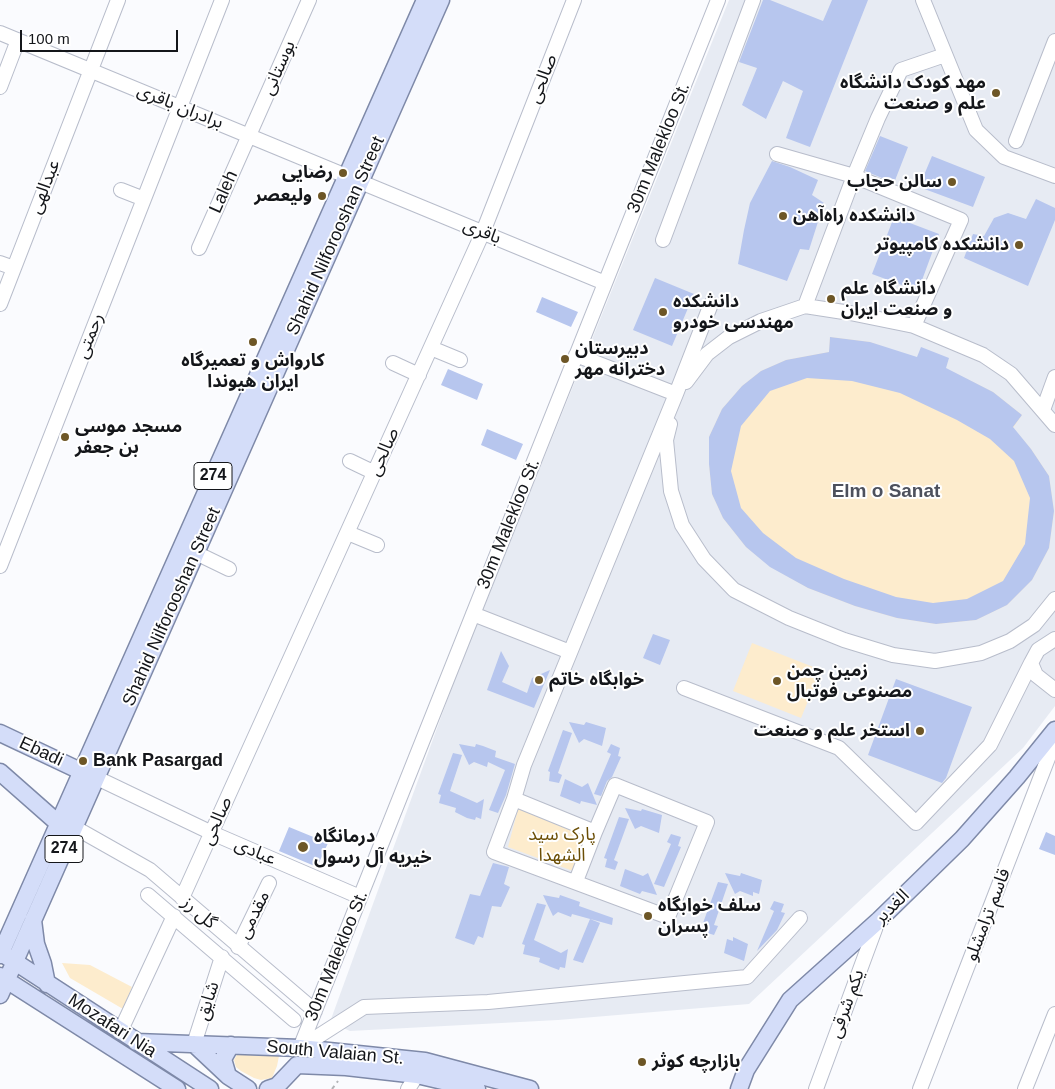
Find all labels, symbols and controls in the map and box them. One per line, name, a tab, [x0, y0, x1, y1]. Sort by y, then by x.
scale bar	[22, 20, 180, 52]
text: 100 m	[28, 30, 70, 47]
street label: بوستانی	[257, 37, 301, 99]
street label: صالحی	[524, 51, 562, 107]
place label: مهد کودک دانشگاه علم و صنعت	[840, 72, 986, 115]
street label: 30m Malekloo St.	[623, 79, 695, 217]
street label: برادران باقری	[134, 80, 226, 134]
marker: مهد کودک دانشگاه علم و صنعت	[990, 87, 1002, 99]
street label: Shahid Nilforooshan Street	[282, 133, 390, 339]
street label: عبدالهی	[25, 157, 65, 217]
place label: رضایی	[282, 162, 333, 184]
street label: Laleh	[205, 167, 243, 217]
marker: رضایی	[337, 167, 349, 179]
place label: سالن حجاب	[847, 171, 942, 193]
marker: سالن حجاب	[946, 176, 958, 188]
place label: ولیعصر	[254, 185, 312, 207]
marker: ولیعصر	[316, 190, 328, 202]
place label: دانشکده راه‌آهن	[793, 205, 915, 227]
marker: دانشکده راه‌آهن	[777, 210, 789, 222]
street label: باقری	[460, 215, 504, 249]
place label: دانشکده کامپیوتر	[875, 234, 1009, 256]
marker: دانشکده کامپیوتر	[1013, 239, 1025, 251]
place label: دانشگاه علم و صنعت ایران	[841, 278, 952, 320]
place label: دانشکده مهندسی خودرو	[673, 291, 794, 334]
marker: دانشگاه علم و صنعت ایران	[825, 293, 837, 305]
marker: دانشکده مهندسی خودرو	[657, 306, 669, 318]
street label: رحمتی	[72, 310, 108, 362]
marker: کارواش و تعمیرگاه ایران هیوندا	[247, 336, 259, 348]
place label: دبیرستان دخترانه مهر	[575, 338, 665, 380]
place label: کارواش و تعمیرگاه ایران هیوندا	[181, 350, 325, 392]
marker: دبیرستان دخترانه مهر	[559, 353, 571, 365]
place label: مسجد موسی بن جعفر	[75, 416, 182, 458]
street label: صالحی	[364, 424, 404, 480]
marker: مسجد موسی بن جعفر	[59, 431, 71, 443]
street label: 30m Malekloo St.	[473, 455, 545, 593]
road number: 274	[194, 462, 232, 490]
district label: Elm o Sanat	[832, 481, 940, 503]
street label: Shahid Nilforooshan Street	[118, 504, 226, 710]
place label: زمین چمن مصنوعی فوتبال	[787, 660, 912, 702]
place label: خوابگاه خاتم	[549, 669, 644, 691]
marker: خوابگاه خاتم	[533, 674, 545, 686]
marker: زمین چمن مصنوعی فوتبال	[771, 675, 783, 687]
place label: استخر علم و صنعت	[754, 720, 910, 742]
marker: استخر علم و صنعت	[914, 725, 926, 737]
street label: Ebadi	[16, 732, 66, 772]
place label: Bank Pasargad	[93, 750, 223, 772]
marker: Bank Pasargad	[77, 755, 89, 767]
street label: صالحی	[197, 793, 237, 849]
park label: پارک سید الشهدا	[528, 824, 596, 866]
place label: درمانگاه خیریه آل رسول	[314, 826, 432, 869]
street label: عبادی	[231, 834, 279, 870]
road number: 274	[45, 836, 83, 862]
marker: درمانگاه خیریه آل رسول	[296, 840, 310, 854]
street label: قاسم ترامشلو	[960, 866, 1016, 964]
street label: الغدیر	[870, 885, 914, 929]
street label: 30m Malekloo St.	[301, 887, 373, 1025]
street label: مقدمی	[233, 888, 275, 942]
street label: گل رز	[177, 892, 221, 934]
place label: سلف خوابگاه پسران	[658, 895, 761, 938]
marker: سلف خوابگاه پسران	[642, 910, 654, 922]
street label: یکم شرقی	[825, 967, 869, 1041]
street label: شایق	[192, 979, 224, 1023]
street label: Mozafari Nia	[64, 989, 160, 1063]
street label: South Valaian St.	[265, 1036, 405, 1070]
place label: بازارچه کوثر	[652, 1051, 740, 1073]
marker: بازارچه کوثر	[636, 1056, 648, 1068]

